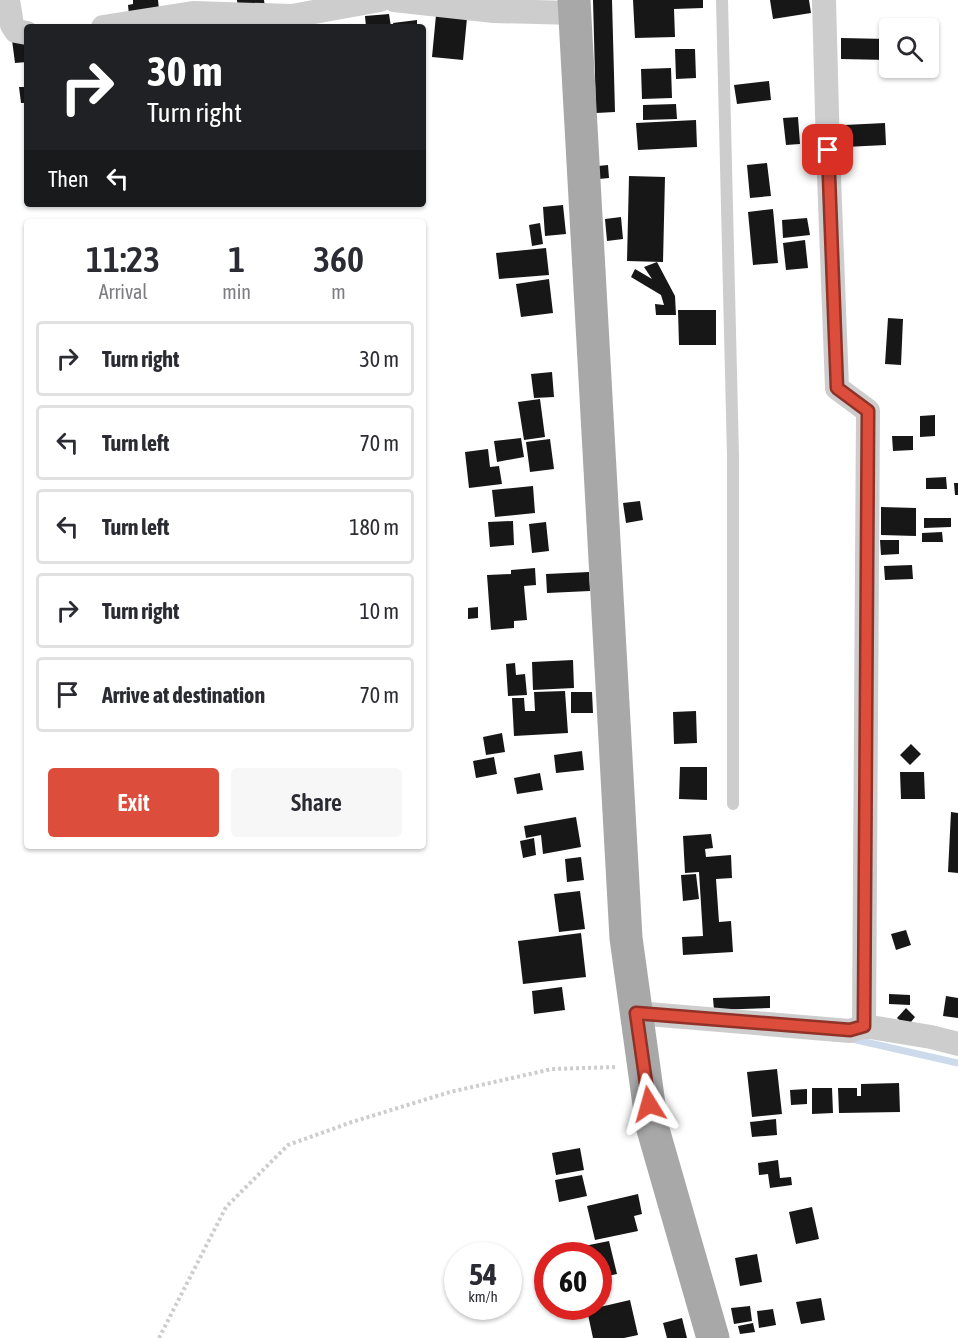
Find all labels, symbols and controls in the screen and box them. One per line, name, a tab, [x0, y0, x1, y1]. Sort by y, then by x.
map controls	[879, 18, 939, 78]
button: search	[879, 18, 939, 78]
text: 30 m	[147, 47, 222, 95]
icon: right	[48, 48, 126, 126]
text: Turn right	[147, 97, 242, 128]
pin	[802, 124, 853, 175]
icon: arrive	[811, 133, 844, 166]
icon: left	[101, 162, 134, 195]
text: Then	[48, 166, 89, 192]
text: 11:23	[86, 238, 160, 280]
text: 1	[228, 238, 245, 280]
text: 360	[313, 238, 364, 280]
text: Arrival	[99, 280, 148, 303]
text: min	[222, 280, 251, 303]
text: m	[331, 280, 346, 303]
icon: right	[51, 342, 84, 375]
text: Turn right	[102, 346, 179, 372]
text: 30 m	[359, 346, 399, 372]
icon: left	[51, 426, 84, 459]
text: Turn left	[102, 430, 169, 456]
text: 70 m	[359, 430, 399, 456]
icon: left	[51, 510, 84, 543]
text: Turn left	[102, 514, 169, 540]
text: 180 m	[349, 514, 399, 540]
icon: right	[51, 594, 84, 627]
text: Turn right	[102, 598, 179, 624]
text: 10 m	[359, 598, 399, 624]
icon: arrive	[51, 678, 84, 711]
text: Arrive at destination	[102, 682, 265, 708]
text: 70 m	[359, 682, 399, 708]
button: Exit	[48, 768, 219, 837]
button: Share	[231, 768, 402, 837]
position arrow	[617, 1072, 681, 1136]
speed limit sign: 60	[534, 1242, 612, 1320]
text: 54	[469, 1257, 497, 1291]
text: km/h	[468, 1288, 498, 1305]

